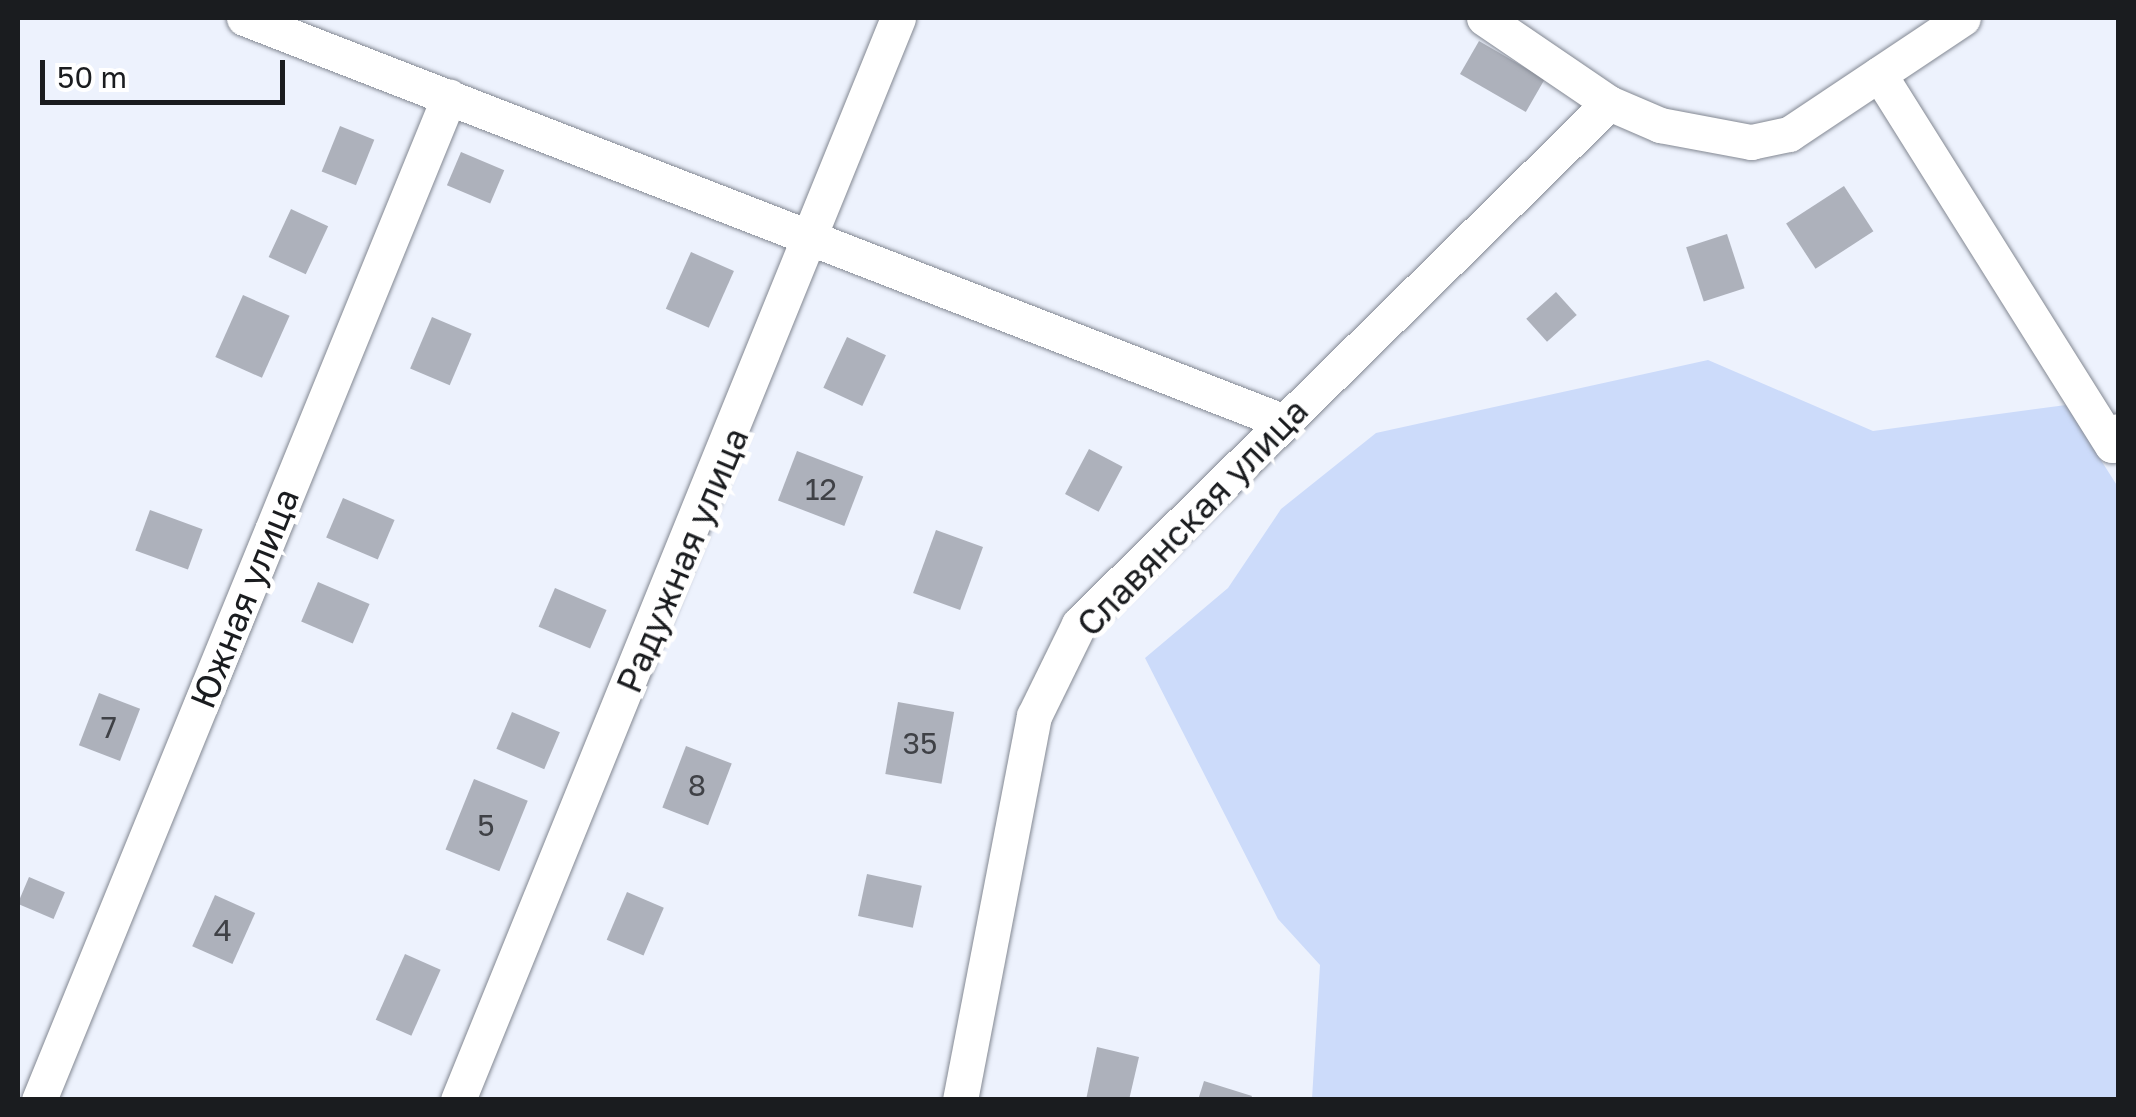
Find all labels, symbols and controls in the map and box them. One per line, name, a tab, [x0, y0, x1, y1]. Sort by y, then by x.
scale bar	[45, 40, 290, 102]
text: 50 m	[57, 59, 127, 95]
street label: Славянская улица	[1068, 389, 1316, 645]
street label: Радужная улица	[607, 421, 757, 699]
house number: 12	[805, 471, 837, 507]
street label: Южная улица	[181, 482, 307, 714]
house number: 7	[101, 709, 117, 745]
house number: 35	[903, 725, 937, 761]
house number: 8	[688, 767, 706, 803]
house number: 5	[477, 807, 495, 843]
house number: 4	[214, 912, 232, 948]

